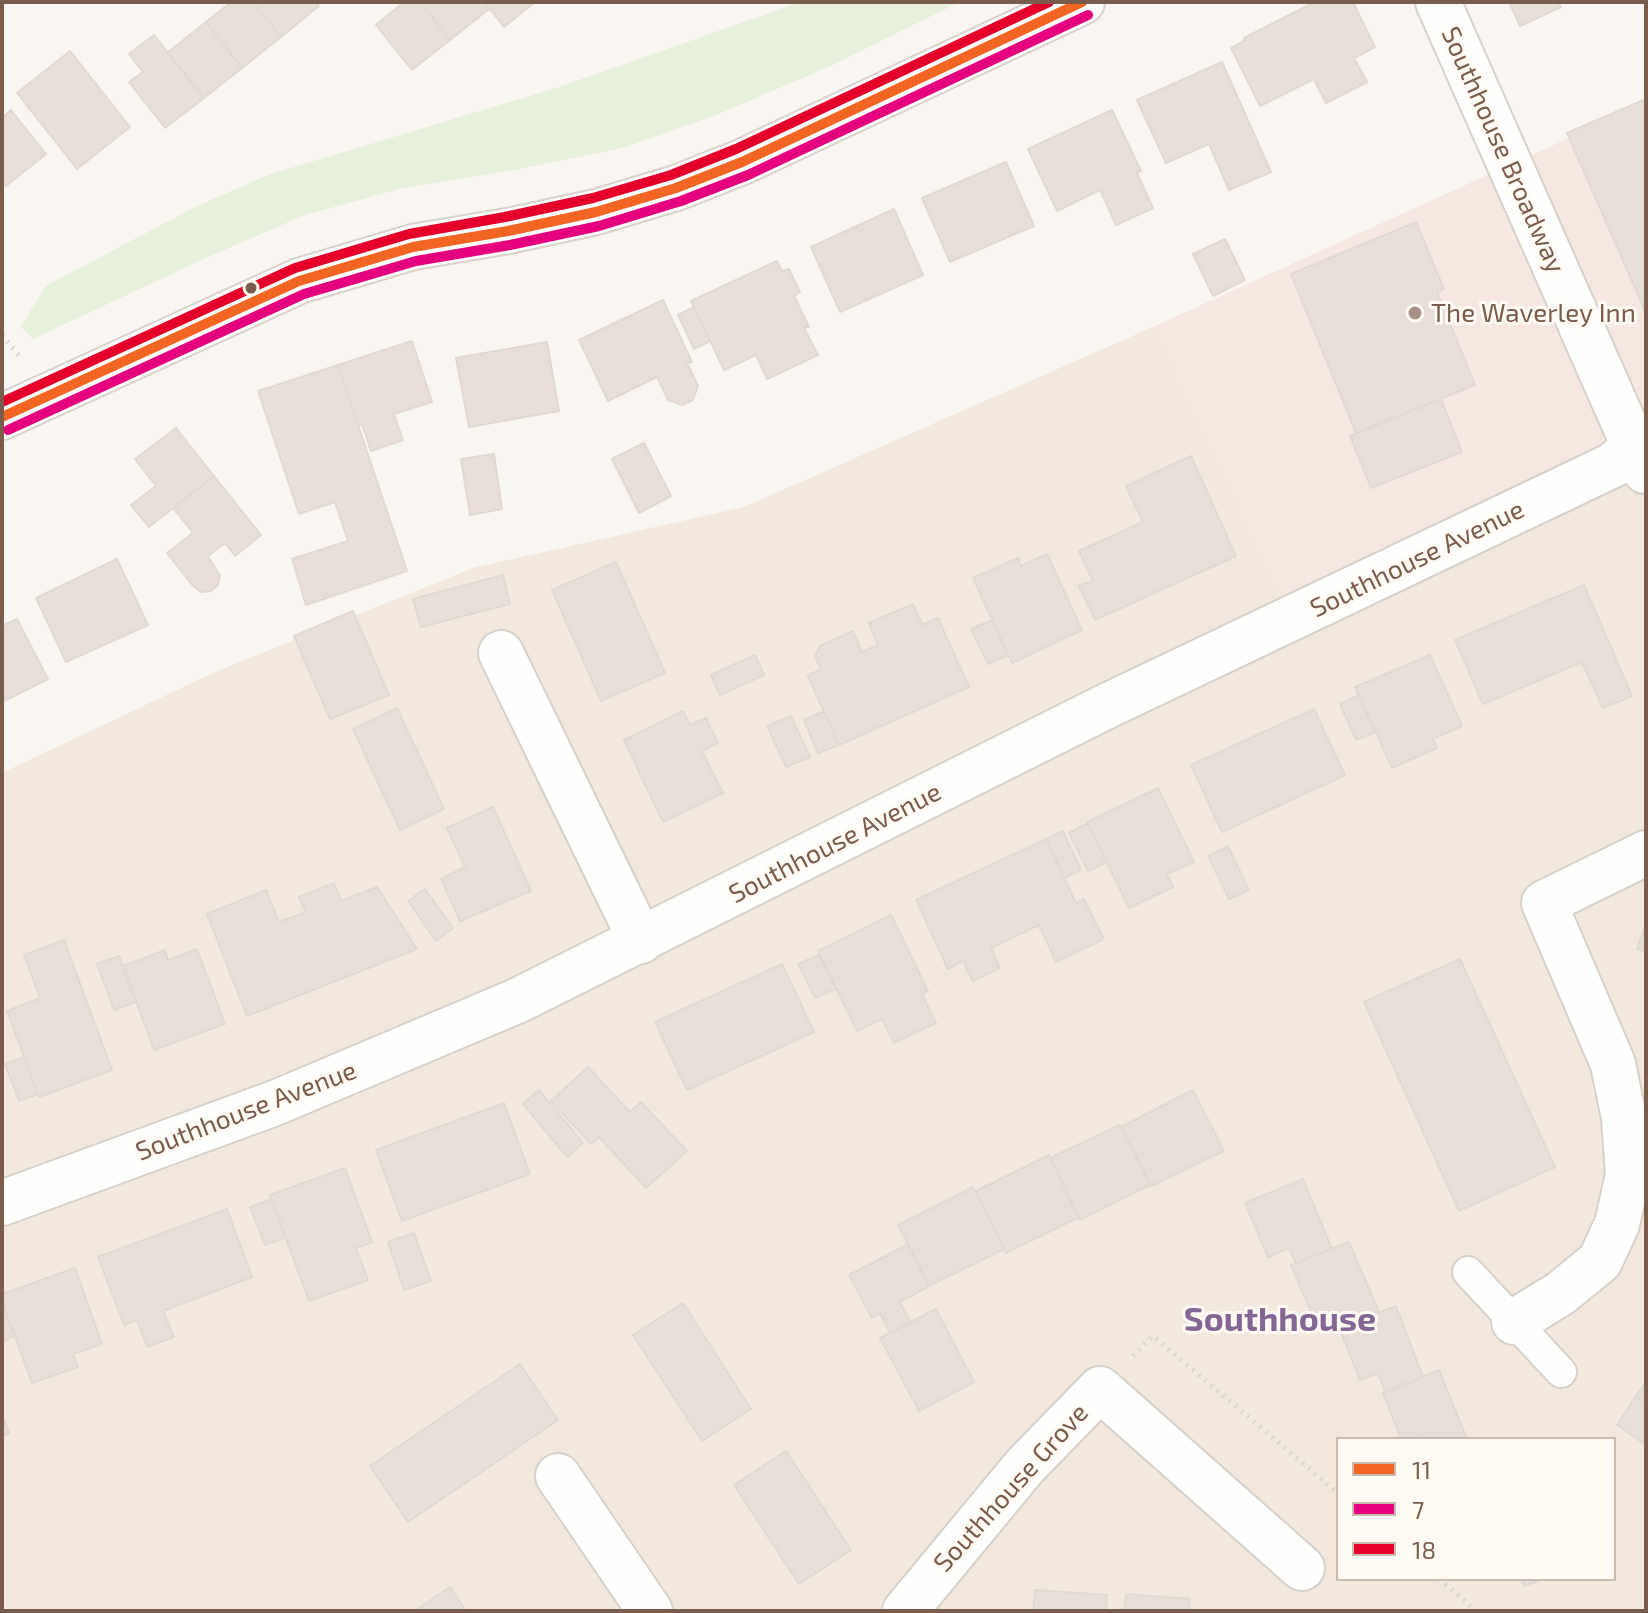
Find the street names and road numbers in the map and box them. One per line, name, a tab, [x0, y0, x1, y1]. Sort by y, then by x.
street label: Southhouse Broadway	[1435, 22, 1571, 278]
street label: Southhouse Avenue	[1305, 494, 1529, 624]
street label: Southhouse Avenue	[724, 776, 946, 910]
street label: Southhouse Avenue	[131, 1055, 361, 1167]
street label: Southhouse Grove	[927, 1398, 1095, 1578]

